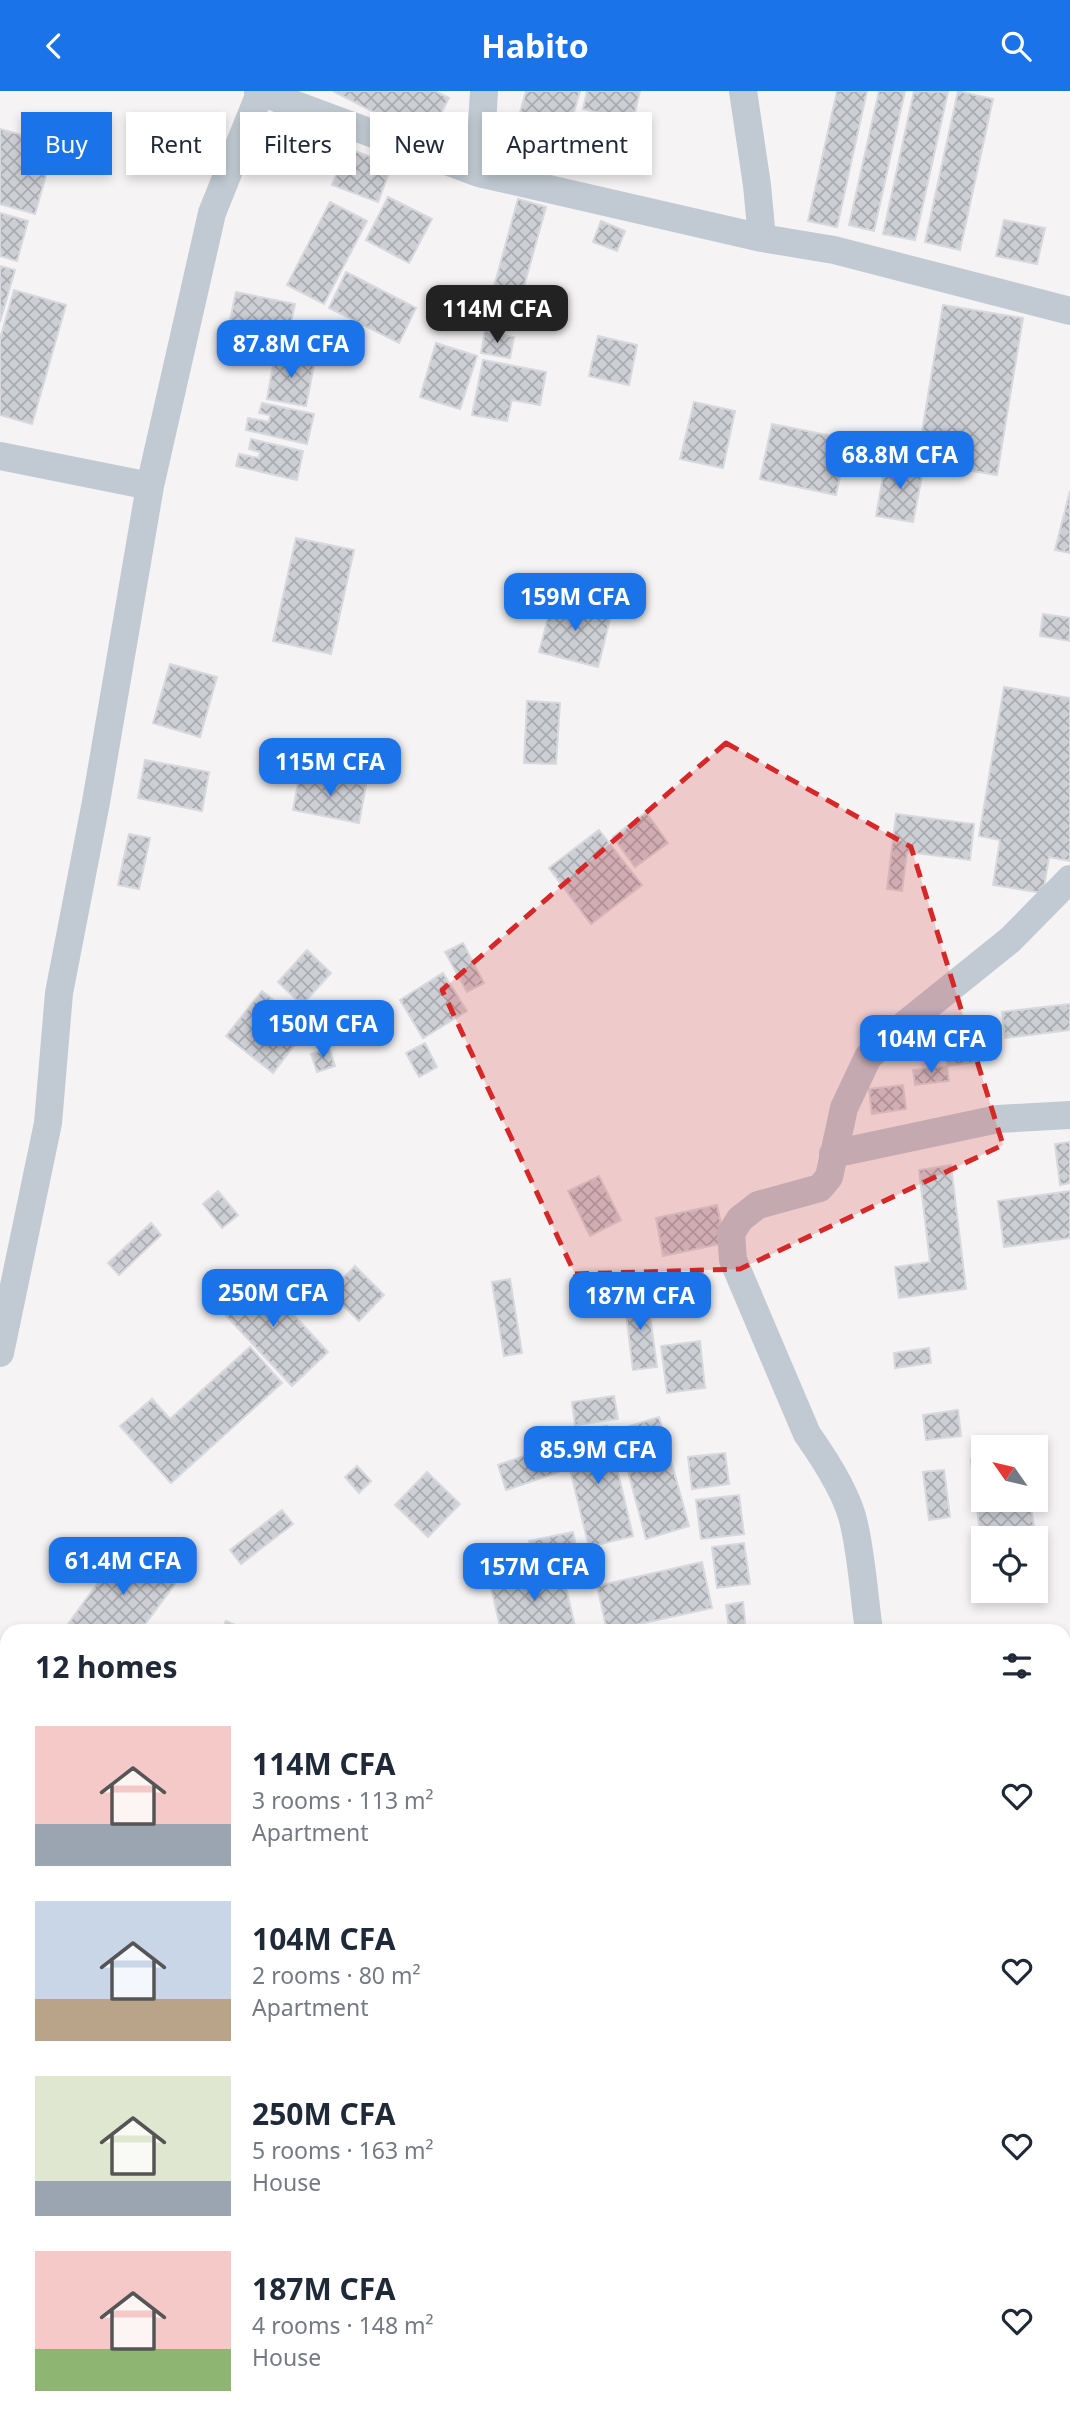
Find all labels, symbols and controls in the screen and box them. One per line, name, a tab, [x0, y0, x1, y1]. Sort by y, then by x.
text: Habito	[481, 24, 589, 67]
icon: back	[35, 27, 73, 65]
icon: search	[997, 27, 1035, 65]
chip: Buy	[21, 112, 112, 175]
chip: Rent	[126, 112, 226, 175]
chip: Filters	[240, 112, 356, 175]
chip: New	[370, 112, 468, 175]
chip: Apartment	[482, 112, 652, 175]
pin: 114M CFA	[425, 285, 569, 345]
text: 114M CFA	[442, 292, 552, 324]
pin: 87.8M CFA	[211, 321, 371, 380]
text: 87.8M CFA	[233, 327, 349, 359]
pin: 68.8M CFA	[820, 431, 980, 491]
text: 68.8M CFA	[842, 438, 958, 470]
pin: 159M CFA	[503, 573, 647, 633]
text: 159M CFA	[520, 580, 630, 612]
pin: 115M CFA	[258, 739, 402, 798]
text: 115M CFA	[275, 745, 385, 777]
pin: 150M CFA	[251, 1000, 395, 1060]
text: 150M CFA	[268, 1007, 378, 1039]
pin: 104M CFA	[859, 1016, 1003, 1075]
text: 104M CFA	[876, 1022, 986, 1054]
pin: 250M CFA	[201, 1269, 345, 1329]
pin: 187M CFA	[568, 1273, 712, 1332]
text: 250M CFA	[218, 1276, 328, 1308]
text: 187M CFA	[585, 1279, 695, 1311]
pin: 85.9M CFA	[518, 1427, 678, 1486]
text: 85.9M CFA	[540, 1433, 656, 1465]
north arrow	[971, 1435, 1048, 1512]
map controls	[971, 1435, 1048, 1603]
button: locate	[971, 1526, 1048, 1603]
pin: 61.4M CFA	[43, 1537, 203, 1597]
pin: 157M CFA	[462, 1543, 606, 1603]
text: 61.4M CFA	[65, 1544, 181, 1576]
text: 157M CFA	[479, 1550, 589, 1582]
text: 12 homes	[35, 1646, 178, 1687]
icon: filters	[998, 1647, 1036, 1685]
text: 114M CFA	[252, 1743, 395, 1784]
icon: home	[91, 1754, 175, 1838]
icon: heart	[998, 1777, 1036, 1815]
text: 3 rooms · 113 m²	[252, 1784, 434, 1816]
text: Apartment	[252, 1816, 369, 1848]
text: 104M CFA	[252, 1918, 395, 1959]
icon: home	[91, 1929, 175, 2013]
icon: heart	[998, 1952, 1036, 1990]
text: 2 rooms · 80 m²	[252, 1959, 421, 1991]
text: Apartment	[252, 1991, 369, 2023]
text: 250M CFA	[252, 2093, 395, 2134]
icon: home	[91, 2104, 175, 2188]
icon: heart	[998, 2127, 1036, 2165]
text: 5 rooms · 163 m²	[252, 2134, 434, 2166]
text: House	[252, 2166, 321, 2198]
text: 187M CFA	[252, 2268, 395, 2309]
icon: home	[91, 2279, 175, 2363]
icon: heart	[998, 2302, 1036, 2340]
text: 4 rooms · 148 m²	[252, 2309, 434, 2341]
text: House	[252, 2341, 321, 2373]

